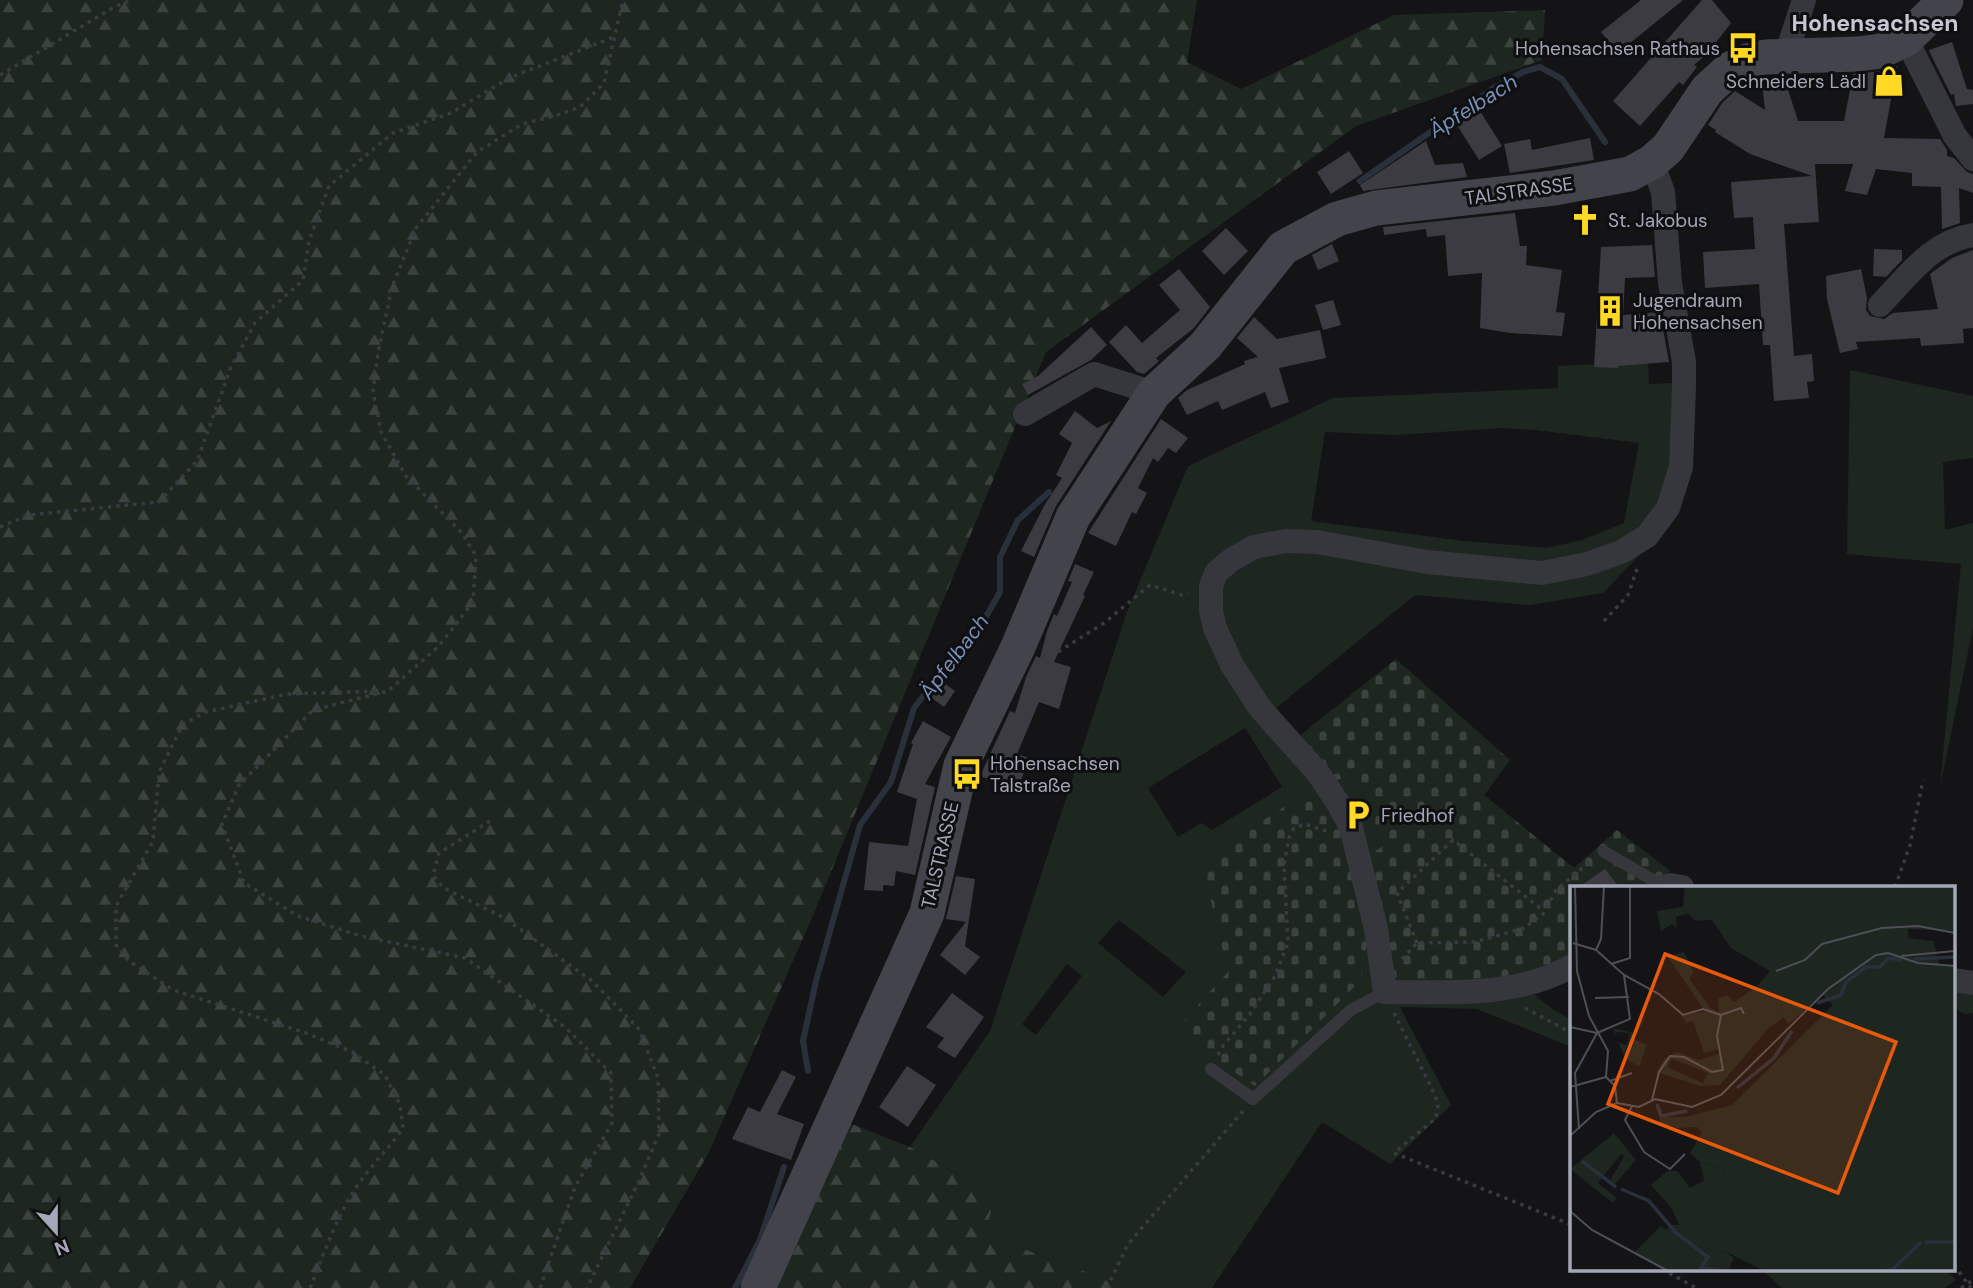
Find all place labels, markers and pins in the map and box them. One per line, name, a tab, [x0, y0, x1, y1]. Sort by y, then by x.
bus stop icon: Hohensachsen Rathaus	[1726, 31, 1760, 65]
place label: Hohensachsen Rathaus	[1515, 36, 1720, 61]
shop icon: Schneiders Lädl	[1872, 64, 1906, 98]
place label: Schneiders Lädl	[1726, 69, 1866, 94]
church icon: St. Jakobus	[1568, 203, 1602, 237]
place label: St. Jakobus	[1608, 208, 1708, 233]
place label: Jugendraum Hohensachsen	[1633, 288, 1763, 335]
building icon: Jugendraum Hohensachsen	[1593, 294, 1627, 328]
place label: Hohensachsen Talstraße	[990, 751, 1120, 798]
bus stop icon: Hohensachsen Talstraße	[950, 757, 984, 791]
parking icon: Friedhof	[1341, 798, 1375, 832]
place label: Friedhof	[1381, 803, 1454, 828]

